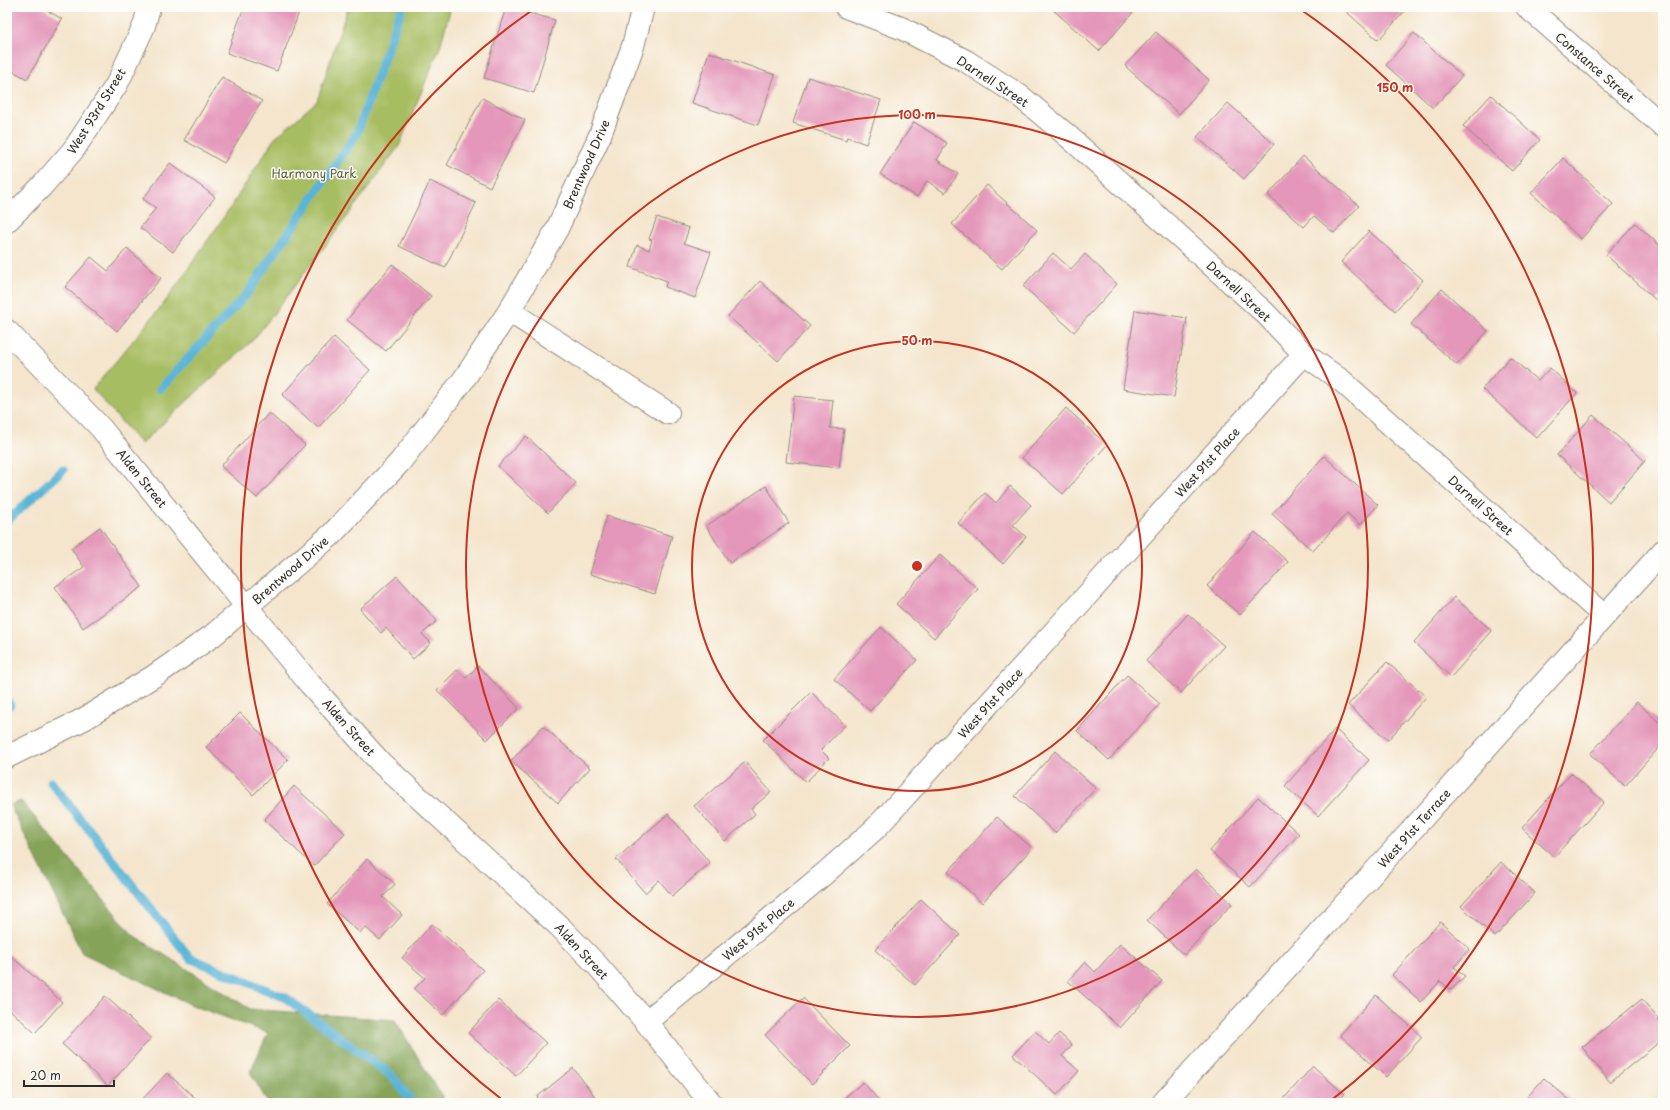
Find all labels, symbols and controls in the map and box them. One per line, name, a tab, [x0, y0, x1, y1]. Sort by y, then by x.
street label: Constance Street	[1552, 28, 1638, 106]
street label: Darnell Street	[954, 51, 1032, 111]
street label: West 93rd Street	[62, 64, 130, 157]
text: 150 m	[1377, 78, 1413, 96]
text: 100 m	[898, 105, 936, 123]
street label: Brentwood Drive	[558, 116, 614, 212]
park label: Harmony Park	[271, 164, 357, 182]
street label: Darnell Street	[1203, 256, 1275, 326]
text: 50 m	[901, 331, 933, 349]
street label: West 91st Place	[1170, 422, 1244, 501]
street label: Alden Street	[113, 445, 172, 511]
street label: Darnell Street	[1444, 471, 1518, 539]
street label: Brentwood Drive	[248, 532, 332, 608]
centre of rings	[910, 559, 924, 573]
street label: West 91st Place	[953, 663, 1027, 742]
street label: Alden Street	[318, 694, 380, 760]
street label: West 91st Terrace	[1373, 784, 1455, 872]
street label: West 91st Place	[718, 893, 798, 965]
street label: Alden Street	[551, 919, 613, 983]
scale bar	[24, 1062, 114, 1088]
text: 20 m	[30, 1066, 61, 1084]

